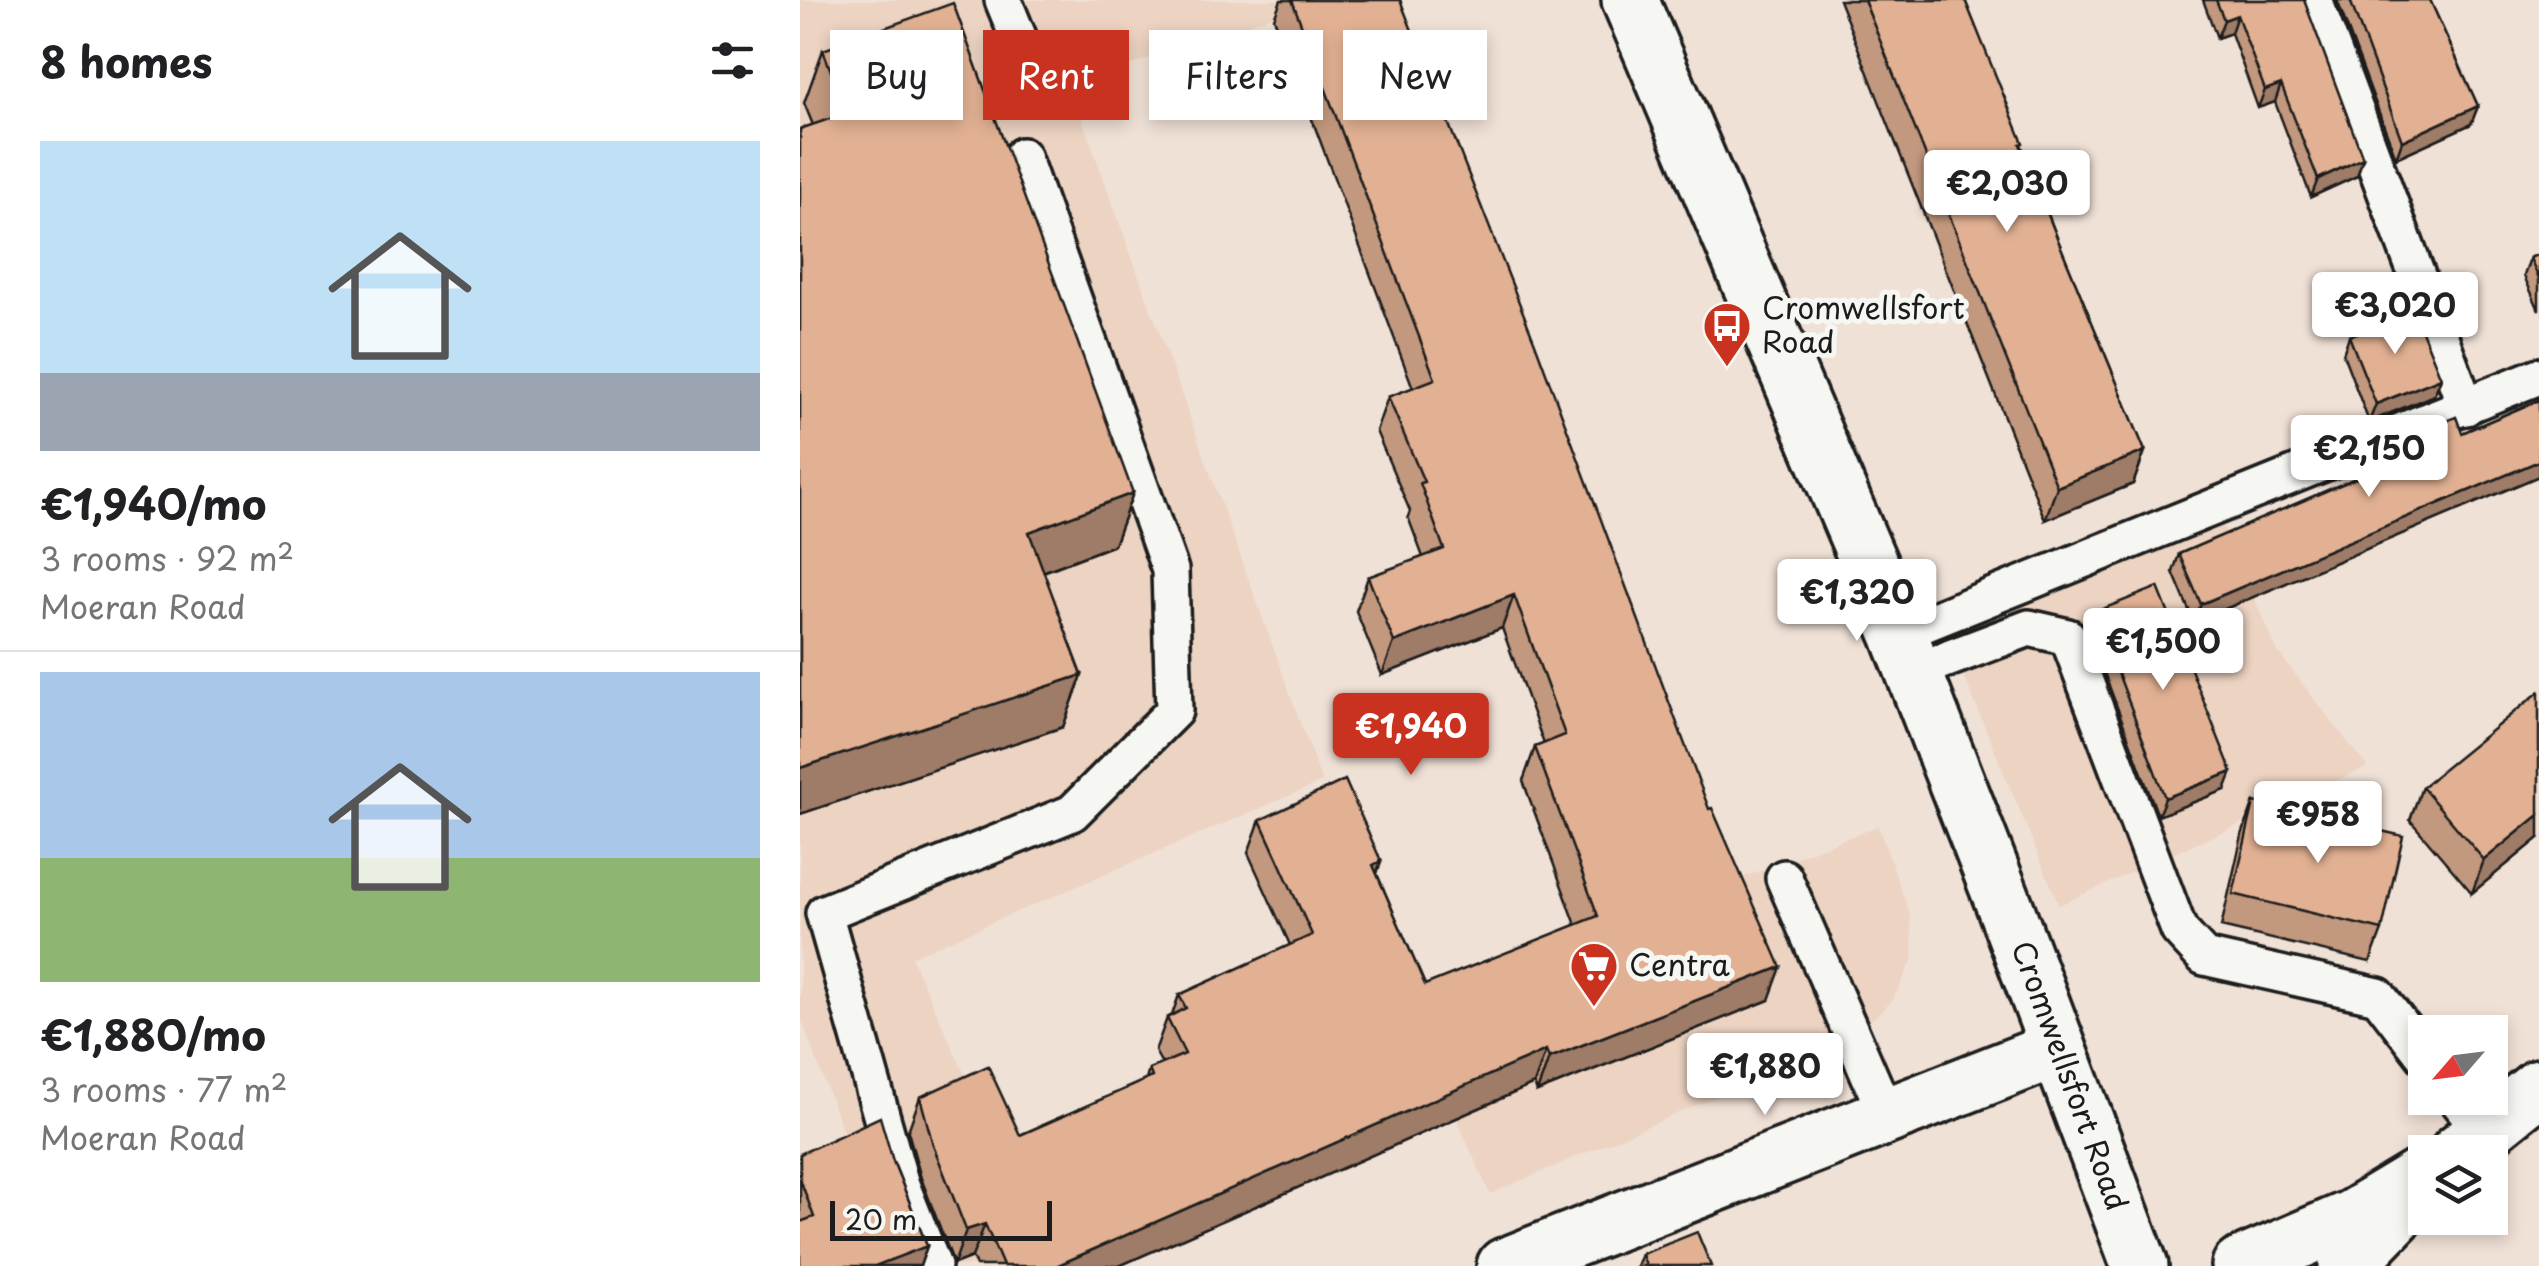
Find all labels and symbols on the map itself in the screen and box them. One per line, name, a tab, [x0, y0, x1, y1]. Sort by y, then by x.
pin: €2,030	[1926, 150, 2088, 235]
pin: €3,020	[2314, 272, 2476, 357]
place label: Cromwellsfort Road	[1762, 284, 1965, 363]
bus stop icon: Cromwellsfort Road	[1701, 300, 1753, 368]
pin: €2,150	[2288, 415, 2450, 500]
pin: €1,320	[1776, 559, 1938, 644]
pin: €1,500	[2082, 608, 2244, 693]
pin: €1,940	[1330, 693, 1492, 778]
pin: €958	[2259, 781, 2377, 866]
street label: Cromwellsfort Road	[2002, 934, 2141, 1216]
supermarket icon: Centra	[1568, 940, 1620, 1008]
place label: Centra	[1629, 941, 1730, 986]
north arrow	[2408, 1015, 2508, 1115]
pin: €1,880	[1684, 1033, 1846, 1118]
scale bar	[830, 1196, 1052, 1240]

